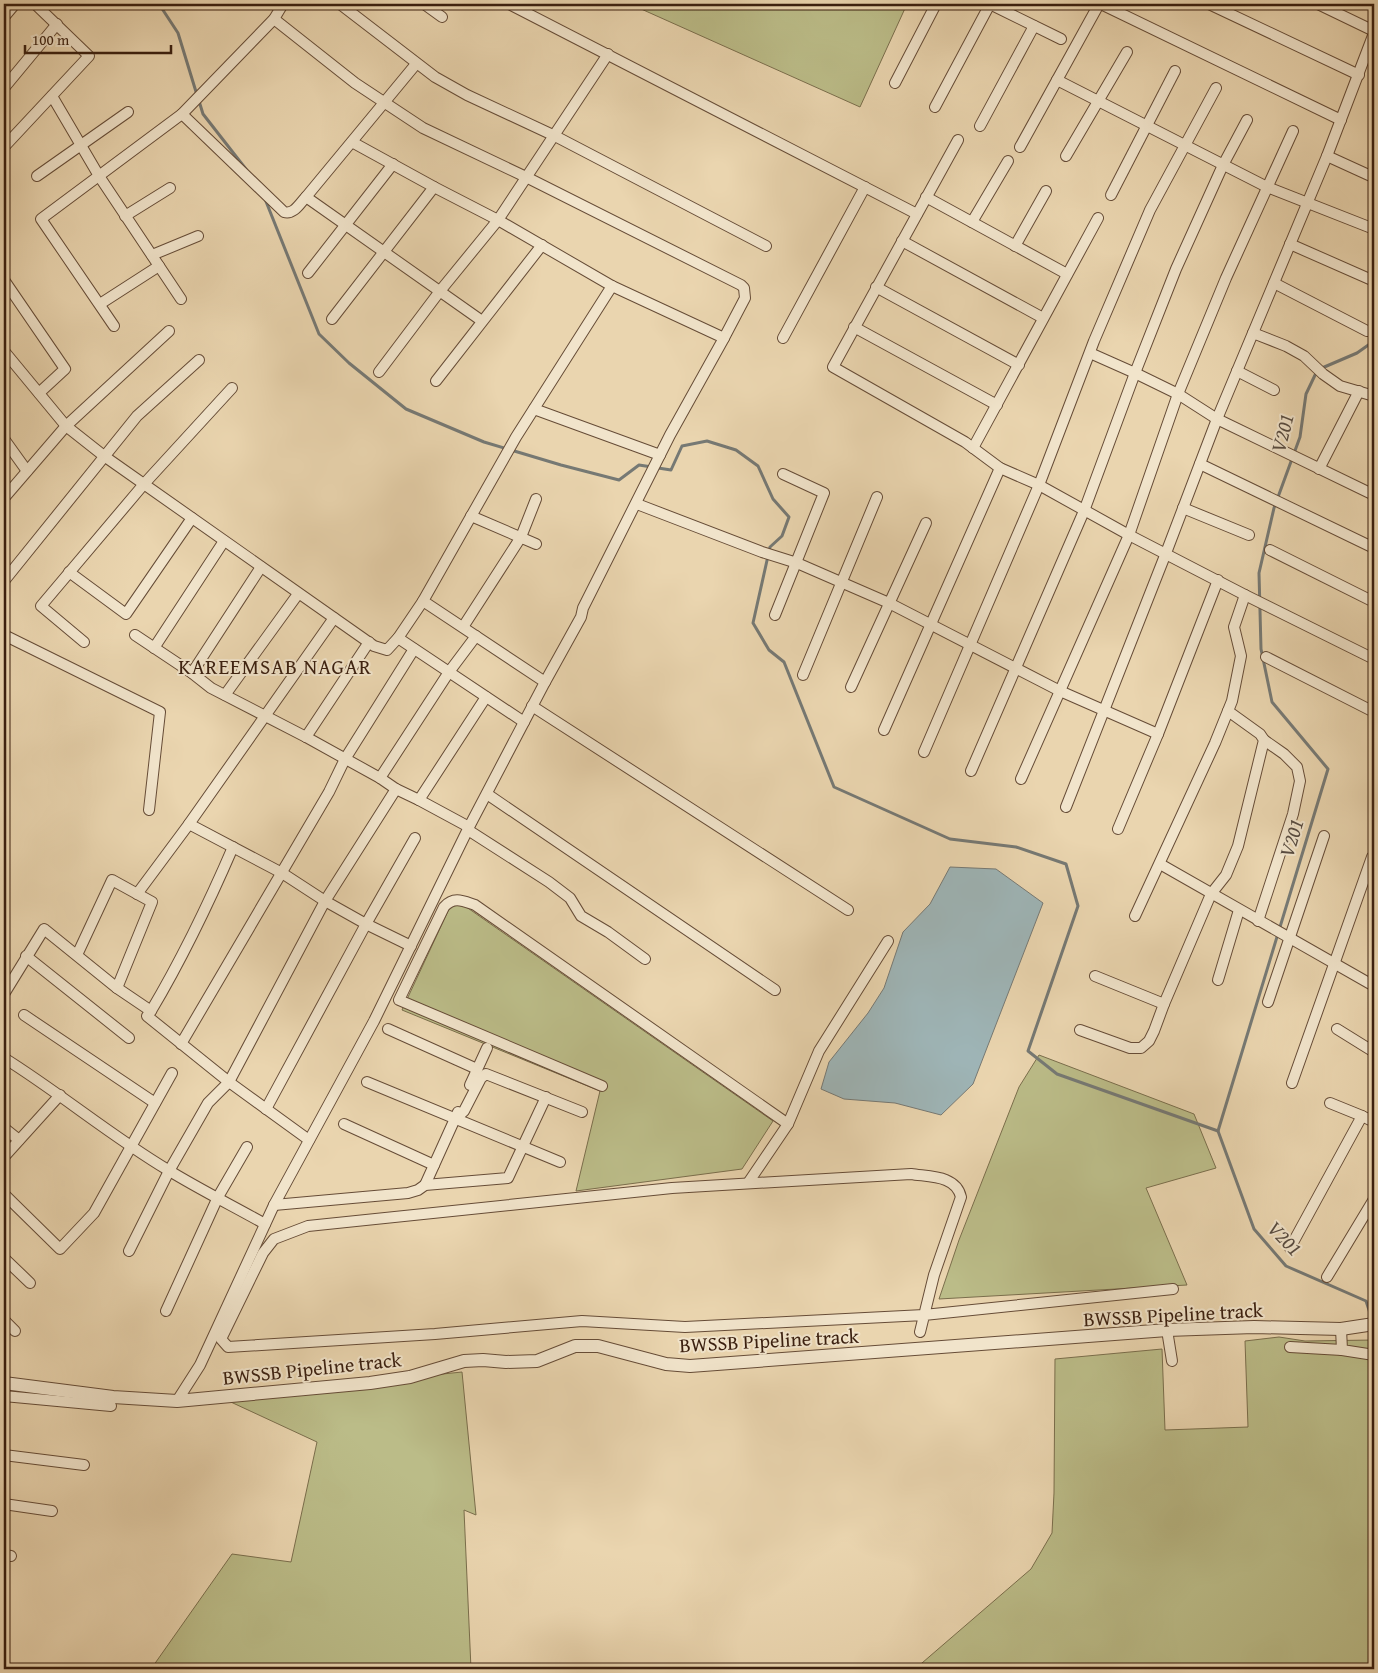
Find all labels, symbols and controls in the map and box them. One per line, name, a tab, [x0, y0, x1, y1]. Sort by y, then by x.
scale bar	[25, 22, 171, 54]
text: 100 m	[32, 29, 70, 50]
water label: V201	[1262, 410, 1302, 456]
district label: KAREEMSAB NAGAR	[178, 651, 372, 682]
water label: V201	[1270, 815, 1312, 861]
water label: V201	[1260, 1213, 1310, 1263]
street label: BWSSB Pipeline track	[1083, 1295, 1264, 1333]
street label: BWSSB Pipeline track	[679, 1321, 860, 1359]
street label: BWSSB Pipeline track	[221, 1344, 404, 1392]

